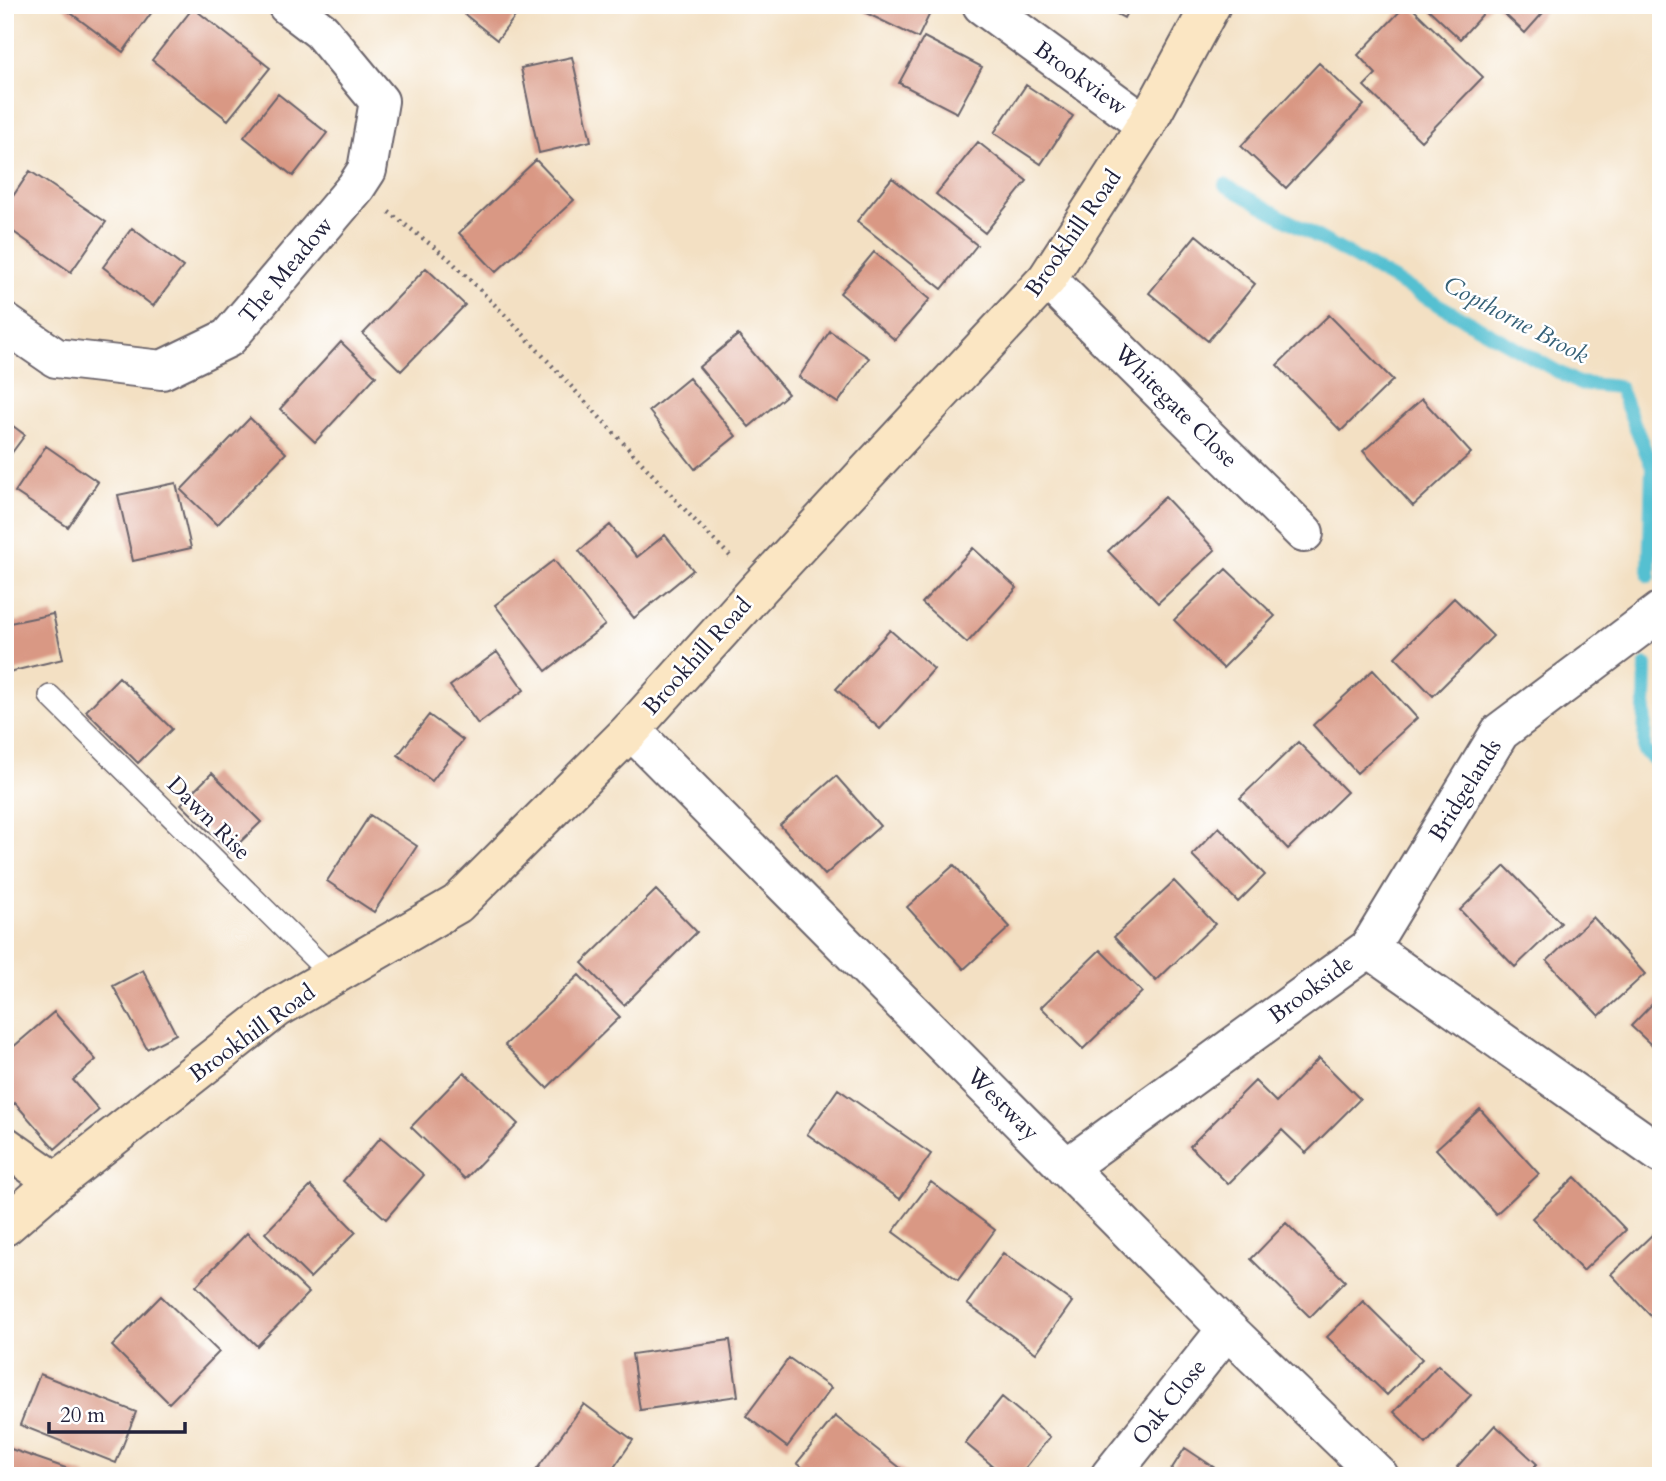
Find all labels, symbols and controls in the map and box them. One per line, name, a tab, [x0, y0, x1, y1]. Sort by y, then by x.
street label: Brookview	[1028, 34, 1134, 123]
street label: Brookhill Road	[1018, 163, 1129, 303]
street label: The Meadow	[232, 209, 340, 330]
water label: Copthorne Brook	[1438, 268, 1594, 372]
street label: Whitegate Close	[1107, 337, 1245, 475]
street label: Brookhill Road	[636, 590, 759, 722]
street label: Bridgelands	[1421, 733, 1509, 847]
street label: Dawn Rise	[160, 769, 258, 867]
street label: Brookside	[1262, 948, 1360, 1030]
street label: Brookhill Road	[183, 976, 322, 1089]
street label: Westway	[959, 1060, 1046, 1147]
street label: Oak Close	[1125, 1352, 1213, 1452]
scale bar	[49, 1390, 186, 1434]
text: 20 m	[60, 1401, 105, 1430]

